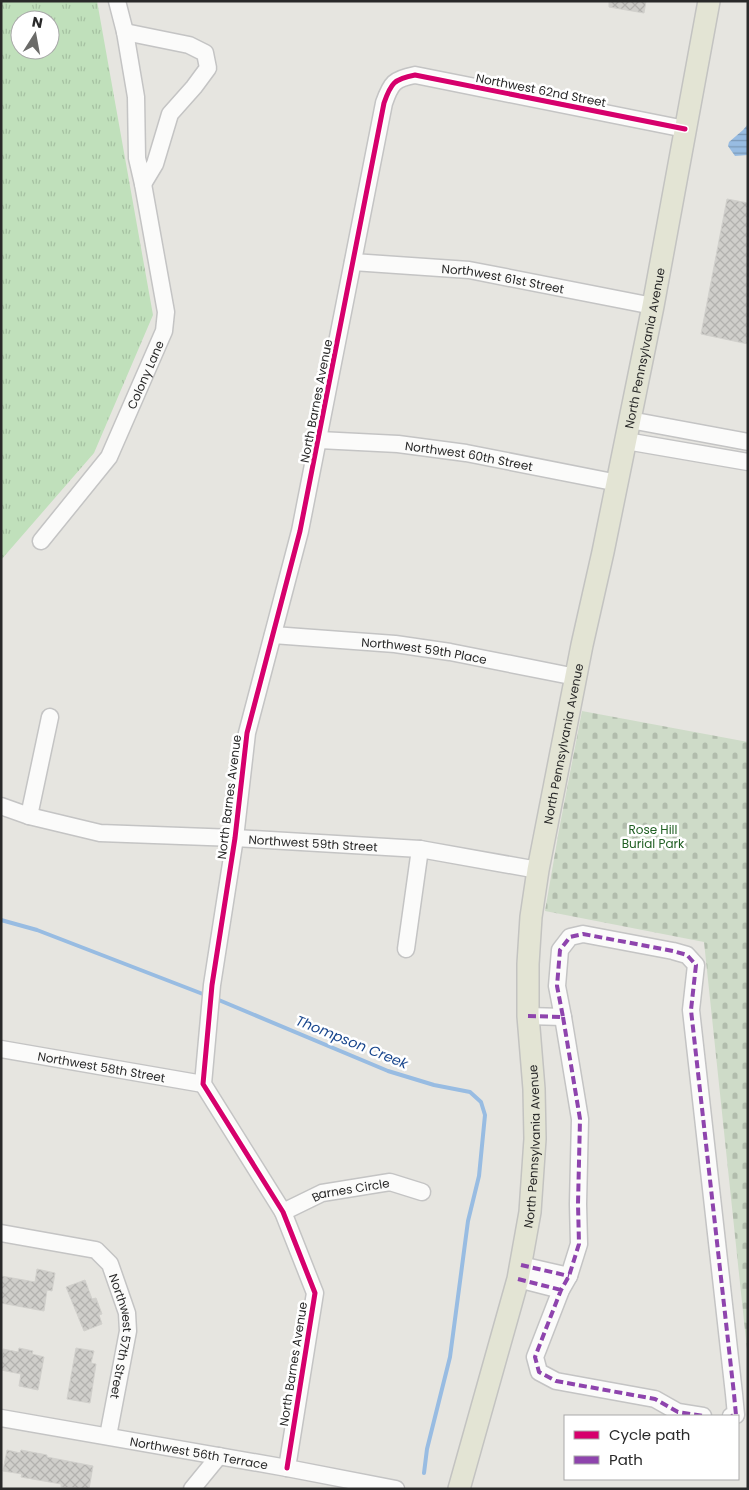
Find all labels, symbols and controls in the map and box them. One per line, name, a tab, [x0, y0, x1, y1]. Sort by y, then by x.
north arrow	[10, 10, 60, 60]
text: N	[30, 11, 45, 33]
street label: Northwest 62nd Street	[474, 69, 608, 111]
street label: Northwest 61st Street	[441, 260, 566, 297]
street label: North Pennsylvania Avenue	[620, 266, 668, 430]
street label: Colony Lane	[122, 337, 168, 412]
street label: North Barnes Avenue	[296, 338, 336, 464]
street label: Northwest 60th Street	[404, 437, 534, 475]
street label: Northwest 59th Place	[361, 633, 489, 668]
street label: North Pennsylvania Avenue	[539, 662, 587, 826]
street label: North Barnes Avenue	[213, 734, 245, 860]
park label: Rose Hill Burial Park	[622, 821, 685, 852]
street label: Northwest 59th Street	[248, 830, 378, 855]
water label: Thompson Creek	[293, 1010, 412, 1074]
street label: Northwest 58th Street	[36, 1047, 167, 1086]
street label: North Pennsylvania Avenue	[519, 1064, 544, 1229]
street label: Barnes Circle	[308, 1174, 391, 1205]
street label: Northwest 57th Street	[105, 1271, 137, 1400]
street label: North Barnes Avenue	[275, 1301, 311, 1427]
legend	[564, 1415, 739, 1480]
text: Cycle path	[609, 1424, 690, 1445]
street label: Northwest 56th Terrace	[129, 1432, 269, 1473]
text: Path	[609, 1449, 643, 1470]

